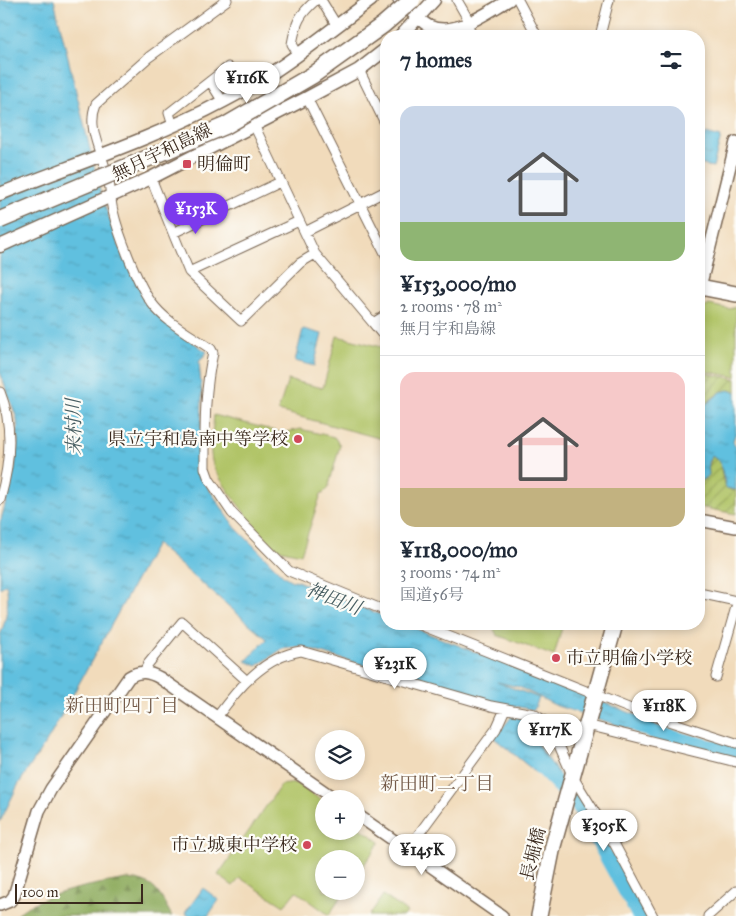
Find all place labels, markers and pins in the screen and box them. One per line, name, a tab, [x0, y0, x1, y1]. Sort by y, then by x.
pin: ¥116K	[212, 62, 282, 104]
place label: 明倫町	[197, 153, 251, 175]
marker: 明倫町	[181, 158, 193, 170]
pin: ¥153K	[161, 192, 231, 235]
place label: 県立宇和島南中等学校	[108, 428, 288, 450]
marker: 県立宇和島南中等学校	[292, 433, 304, 445]
place label: 市立明倫小学校	[566, 647, 692, 669]
pin: ¥231K	[360, 648, 430, 690]
marker: 市立明倫小学校	[550, 652, 562, 664]
pin: ¥118K	[629, 690, 699, 732]
pin: ¥117K	[515, 714, 585, 756]
pin: ¥305K	[569, 810, 639, 852]
place label: 市立城東中学校	[171, 834, 297, 856]
pin: ¥145K	[387, 834, 457, 876]
marker: 市立城東中学校	[301, 839, 313, 851]

